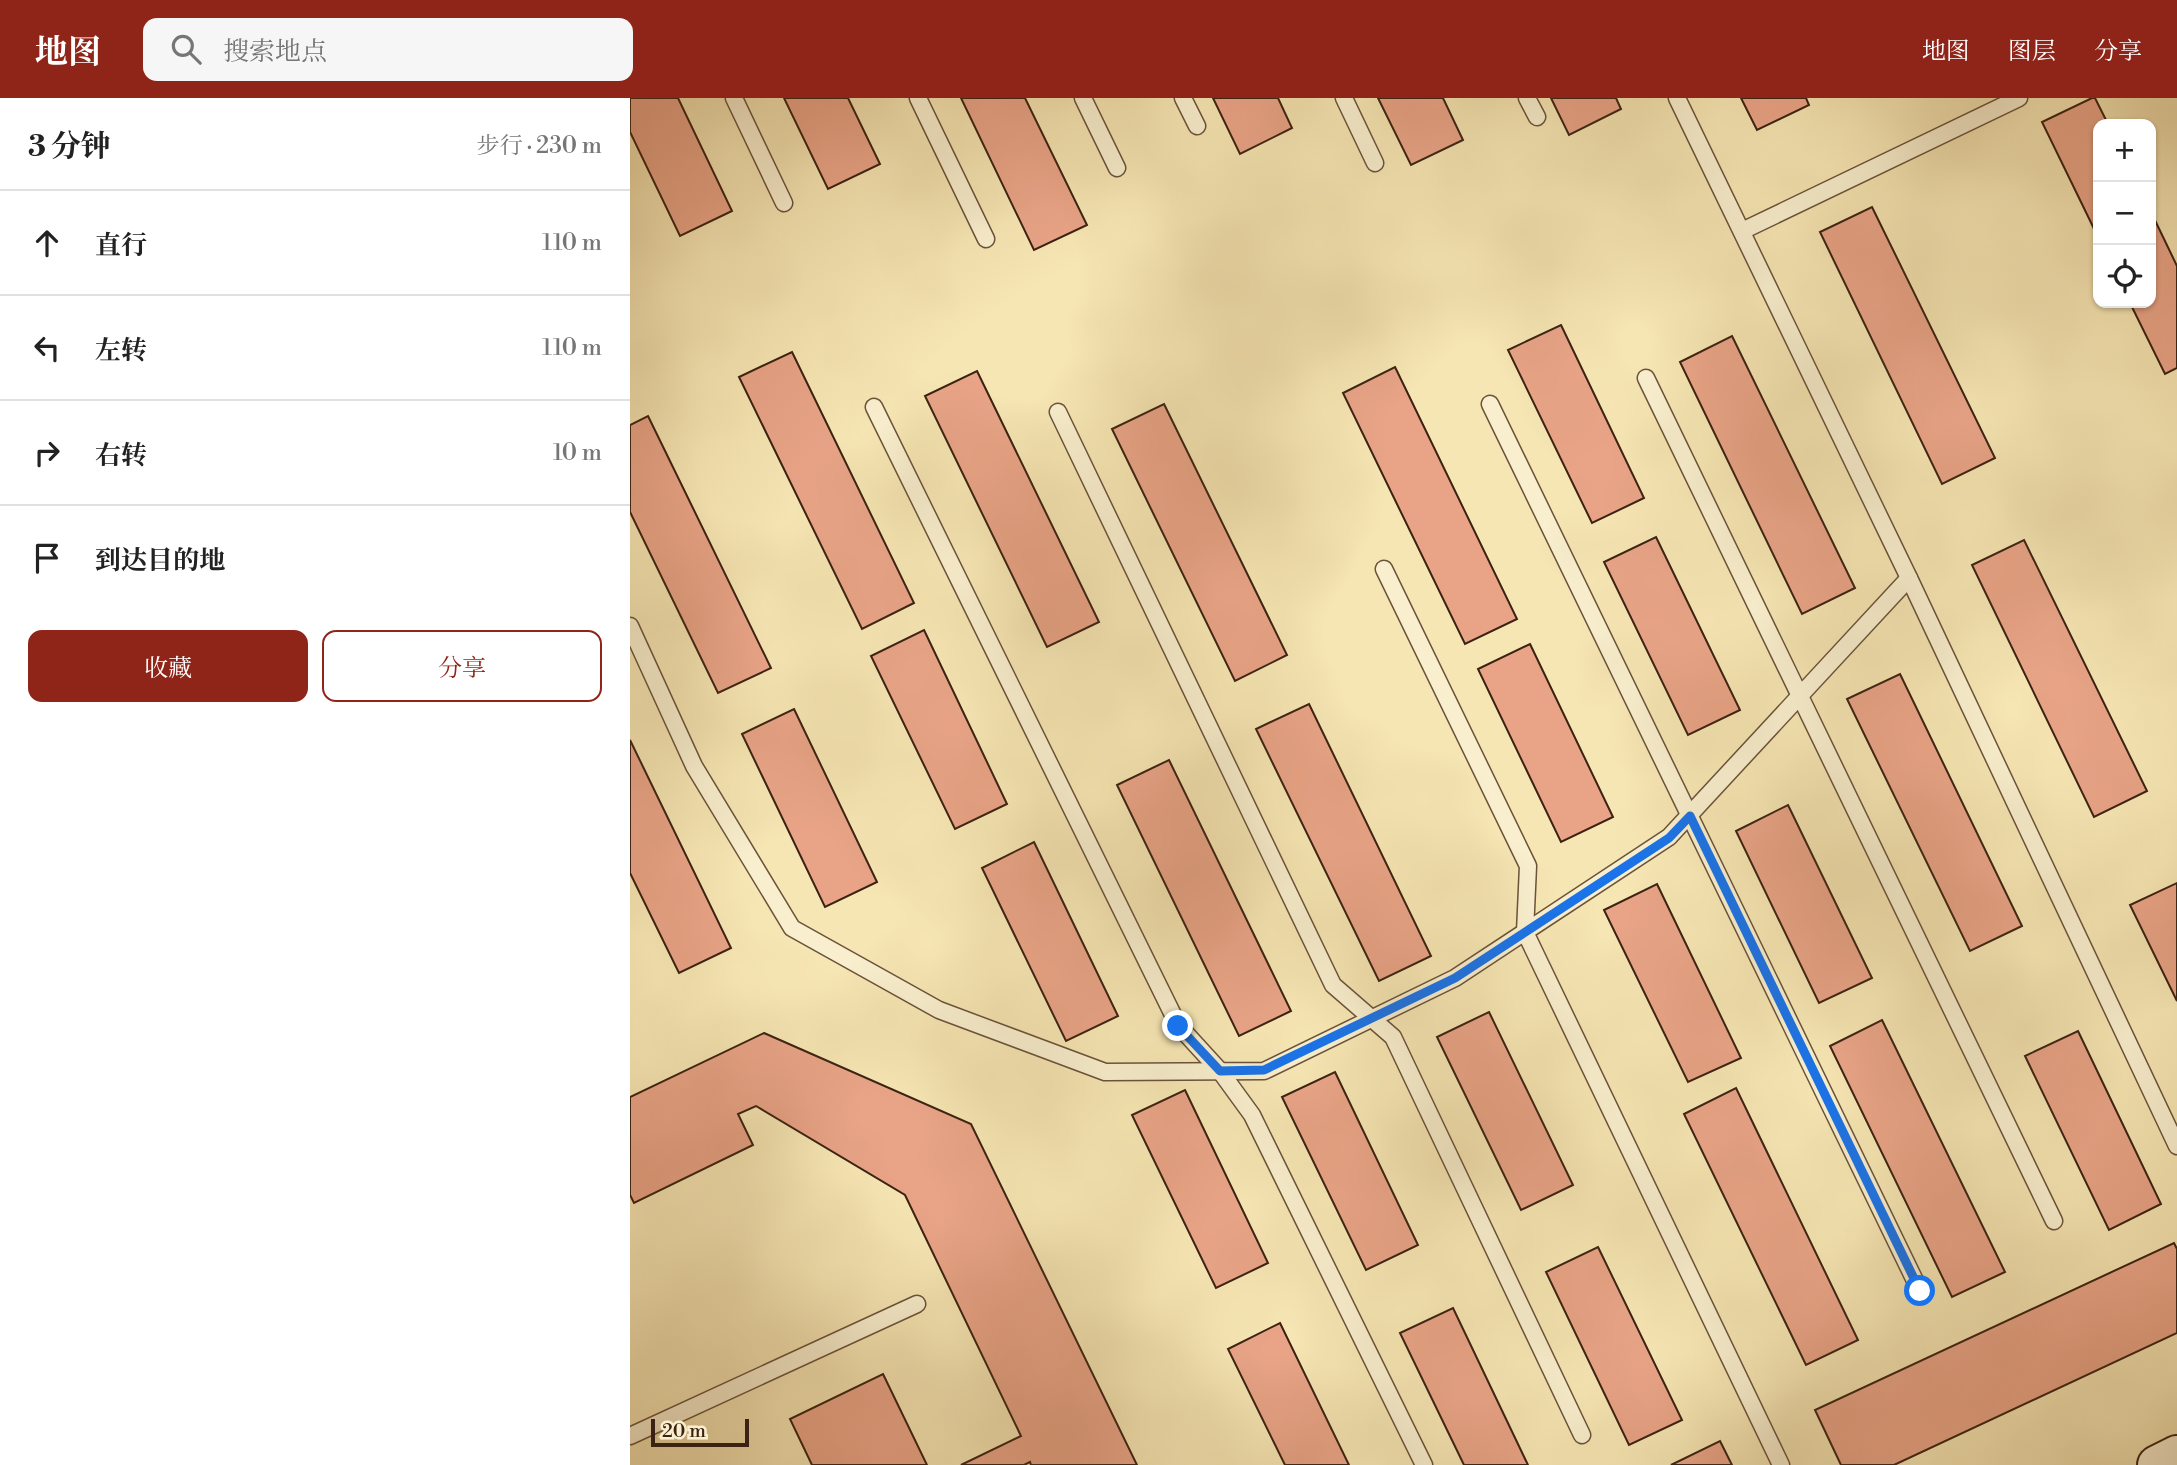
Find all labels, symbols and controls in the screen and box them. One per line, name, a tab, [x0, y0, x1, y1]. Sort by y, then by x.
search box	[143, 18, 633, 81]
icon: search	[167, 30, 205, 68]
text: 地图	[35, 33, 101, 74]
text: 搜索地点	[223, 36, 327, 68]
text: 地图	[1922, 37, 1970, 67]
text: 图层	[2008, 37, 2056, 67]
text: 分享	[2094, 37, 2142, 67]
map controls	[2093, 119, 2156, 308]
button: +	[2093, 119, 2156, 182]
text: 3 分钟	[28, 128, 111, 166]
text: 步行 · 230 m	[477, 132, 602, 160]
button: −	[2093, 182, 2156, 245]
icon: ahead	[28, 224, 66, 262]
text: 110 m	[542, 229, 602, 257]
text: 直行	[95, 230, 147, 262]
button: locate	[2093, 245, 2156, 308]
icon: left	[28, 329, 66, 367]
text: 110 m	[542, 334, 602, 362]
text: 左转	[95, 335, 147, 367]
icon: right	[28, 434, 66, 472]
text: 10 m	[553, 439, 602, 467]
text: 右转	[95, 440, 147, 472]
icon: arrive	[28, 539, 66, 577]
text: 到达目的地	[95, 545, 225, 577]
button: 收藏	[28, 630, 308, 702]
button: 分享	[322, 630, 602, 702]
route end	[1162, 1010, 1193, 1041]
route start	[1904, 1275, 1935, 1306]
scale bar	[651, 1416, 749, 1448]
text: 20 m	[662, 1419, 706, 1443]

